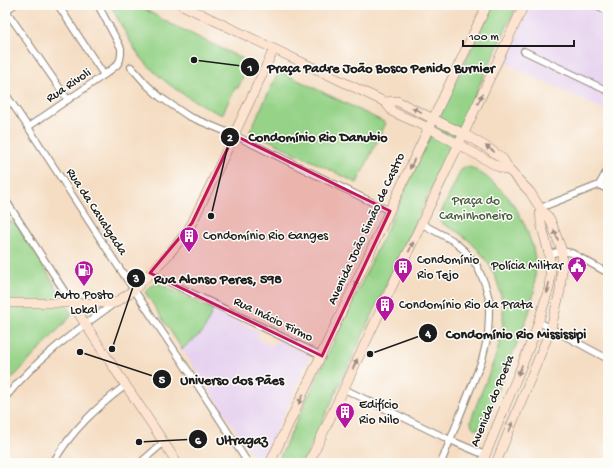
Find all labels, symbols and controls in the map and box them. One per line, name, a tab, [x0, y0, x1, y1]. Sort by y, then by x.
scale bar	[463, 22, 574, 48]
text: 100 m	[468, 31, 499, 45]
callout: Praça Padre João Bosco Penido Burnier	[240, 54, 503, 80]
text: Praça Padre João Bosco Penido Burnier	[266, 61, 497, 78]
text: 1	[247, 62, 253, 76]
street label: Rua Rivoli	[44, 65, 94, 106]
one-way arrow	[477, 93, 483, 104]
one-way arrow	[411, 107, 422, 113]
callout: Condomínio Rio Danubio	[220, 124, 395, 150]
text: Condomínio Rio Danubio	[248, 130, 388, 147]
text: 2	[227, 132, 233, 146]
one-way arrow	[485, 145, 495, 153]
street label: Avenida João Simão de Castro	[325, 150, 409, 307]
one-way arrow	[409, 158, 415, 169]
street label: Rua da Cavalgada	[62, 166, 130, 259]
park label: Praça do Caminhoneiro	[439, 194, 513, 224]
building icon: Condomínio Rio Ganges	[178, 225, 200, 253]
place label: Condomínio Rio Ganges	[203, 229, 329, 244]
one-way arrow	[552, 229, 558, 241]
one-way arrow	[408, 241, 414, 253]
place label: Condomínio Rio Tejo	[417, 253, 479, 283]
public building icon: Polícia Militar	[566, 255, 588, 283]
building icon: Condomínio Rio Tejo	[392, 256, 414, 284]
fuel station icon: Auto Posto Lokal	[73, 259, 95, 287]
place label: Polícia Militar	[490, 259, 564, 274]
callout: Rua Alonso Peres, 598	[126, 265, 290, 291]
text: Rua Alonso Peres, 598	[153, 272, 282, 289]
text: 3	[132, 273, 139, 287]
one-way arrow	[354, 276, 360, 287]
one-way arrow	[545, 282, 551, 294]
place label: Auto Posto Lokal	[54, 288, 114, 318]
street label: Rua Inácio Firmo	[231, 294, 316, 346]
building icon: Condomínio Rio da Prata	[374, 294, 396, 322]
place label: Condomínio Rio da Prata	[399, 298, 534, 313]
callout: Condomínio Rio Mississipi	[418, 320, 594, 346]
text: Condomínio Rio Mississipi	[445, 327, 586, 344]
text: 4	[424, 328, 431, 342]
street label: Avenida do Poeta	[468, 352, 519, 449]
one-way arrow	[352, 359, 358, 370]
one-way arrow	[517, 364, 523, 376]
callout: Universo dos Pães	[152, 366, 292, 392]
text: Universo dos Pães	[180, 373, 285, 390]
text: 5	[159, 374, 166, 388]
one-way arrow	[298, 393, 304, 405]
place label: Edifício Rio Nilo	[359, 398, 400, 428]
building icon: Edifício Rio Nilo	[334, 401, 356, 429]
one-way arrow	[507, 421, 514, 433]
callout: Ultragaz	[188, 426, 276, 452]
text: Ultragaz	[216, 433, 269, 450]
text: 6	[195, 435, 202, 449]

